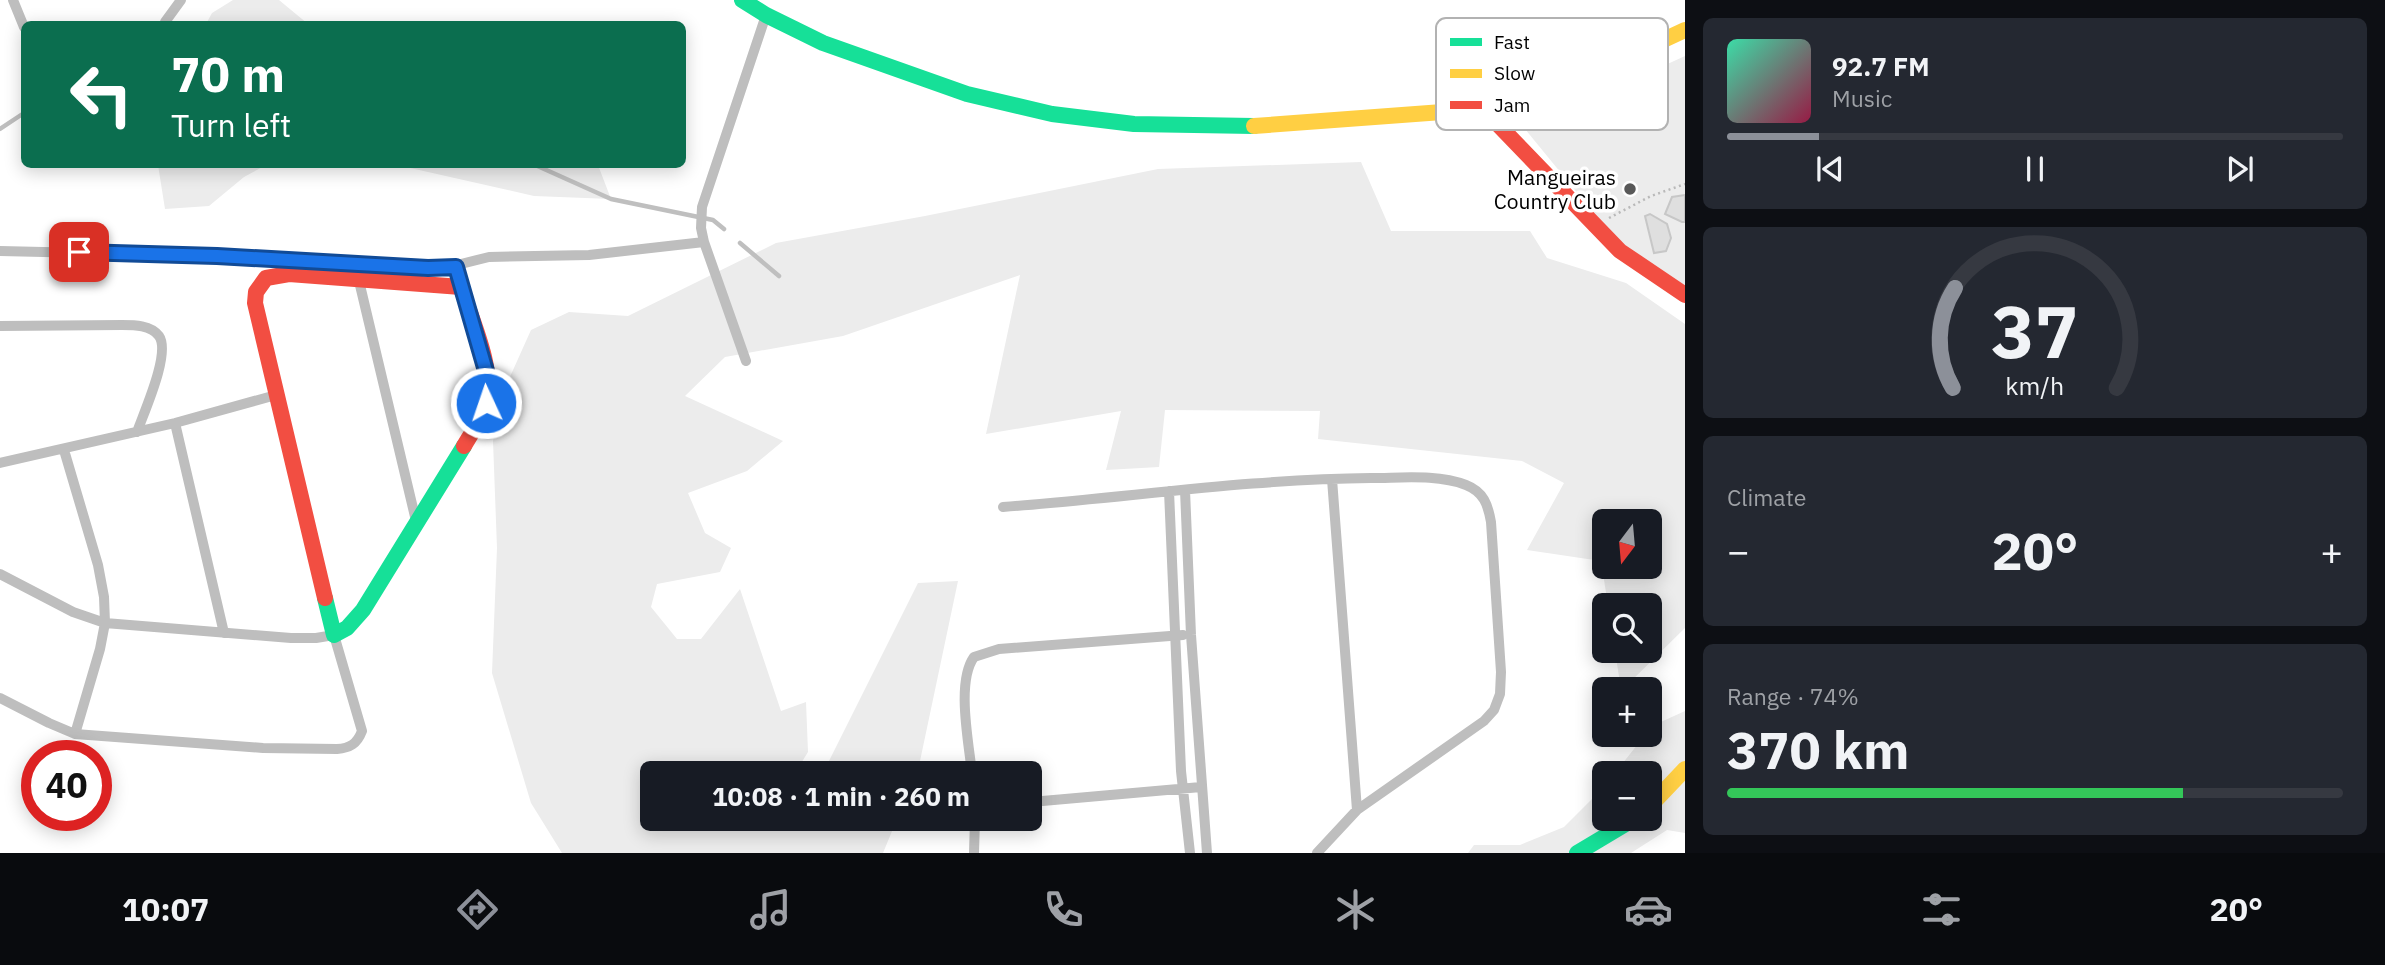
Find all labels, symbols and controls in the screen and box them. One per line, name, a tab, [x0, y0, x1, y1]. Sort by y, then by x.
legend	[1436, 18, 1668, 130]
text: Fast	[1494, 30, 1530, 54]
text: 70 m	[171, 42, 285, 105]
icon: left	[56, 49, 147, 140]
text: 92.7 FM	[1832, 49, 1930, 83]
text: Slow	[1494, 61, 1535, 85]
text: Music	[1832, 83, 1892, 113]
text: Jam	[1494, 93, 1530, 117]
text: Turn left	[171, 104, 291, 146]
icon: previous	[1811, 150, 1849, 188]
icon: pause	[2016, 150, 2054, 188]
icon: next	[2221, 150, 2259, 188]
place label: Mangueiras Country Club	[1494, 163, 1616, 215]
marker: Mangueiras Country Club	[1622, 181, 1638, 197]
pin	[49, 222, 109, 282]
icon: arrive	[60, 233, 98, 271]
text: 37	[1991, 284, 2079, 379]
position arrow	[449, 366, 523, 440]
text: km/h	[2006, 369, 2064, 402]
text: Climate	[1727, 482, 1806, 512]
north arrow	[1592, 509, 1662, 579]
map controls	[1592, 509, 1662, 831]
text: 20°	[1992, 517, 2078, 584]
text: −	[1727, 526, 1750, 575]
text: +	[2320, 526, 2343, 575]
button: search	[1592, 593, 1662, 663]
button: +	[1592, 677, 1662, 747]
text: Range · 74%	[1727, 681, 1859, 711]
text: 370 km	[1727, 716, 1909, 783]
speed limit sign: 40	[21, 740, 112, 831]
button: −	[1592, 761, 1662, 831]
text: 10:08 · 1 min · 260 m	[712, 779, 970, 813]
icon: directions	[453, 885, 502, 934]
icon: music	[746, 885, 795, 934]
icon: phone	[1039, 885, 1088, 934]
icon: climate	[1331, 885, 1380, 934]
icon: car	[1624, 885, 1673, 934]
icon: filters	[1917, 885, 1966, 934]
text: 10:07	[122, 888, 209, 930]
text: 20°	[2210, 888, 2263, 930]

